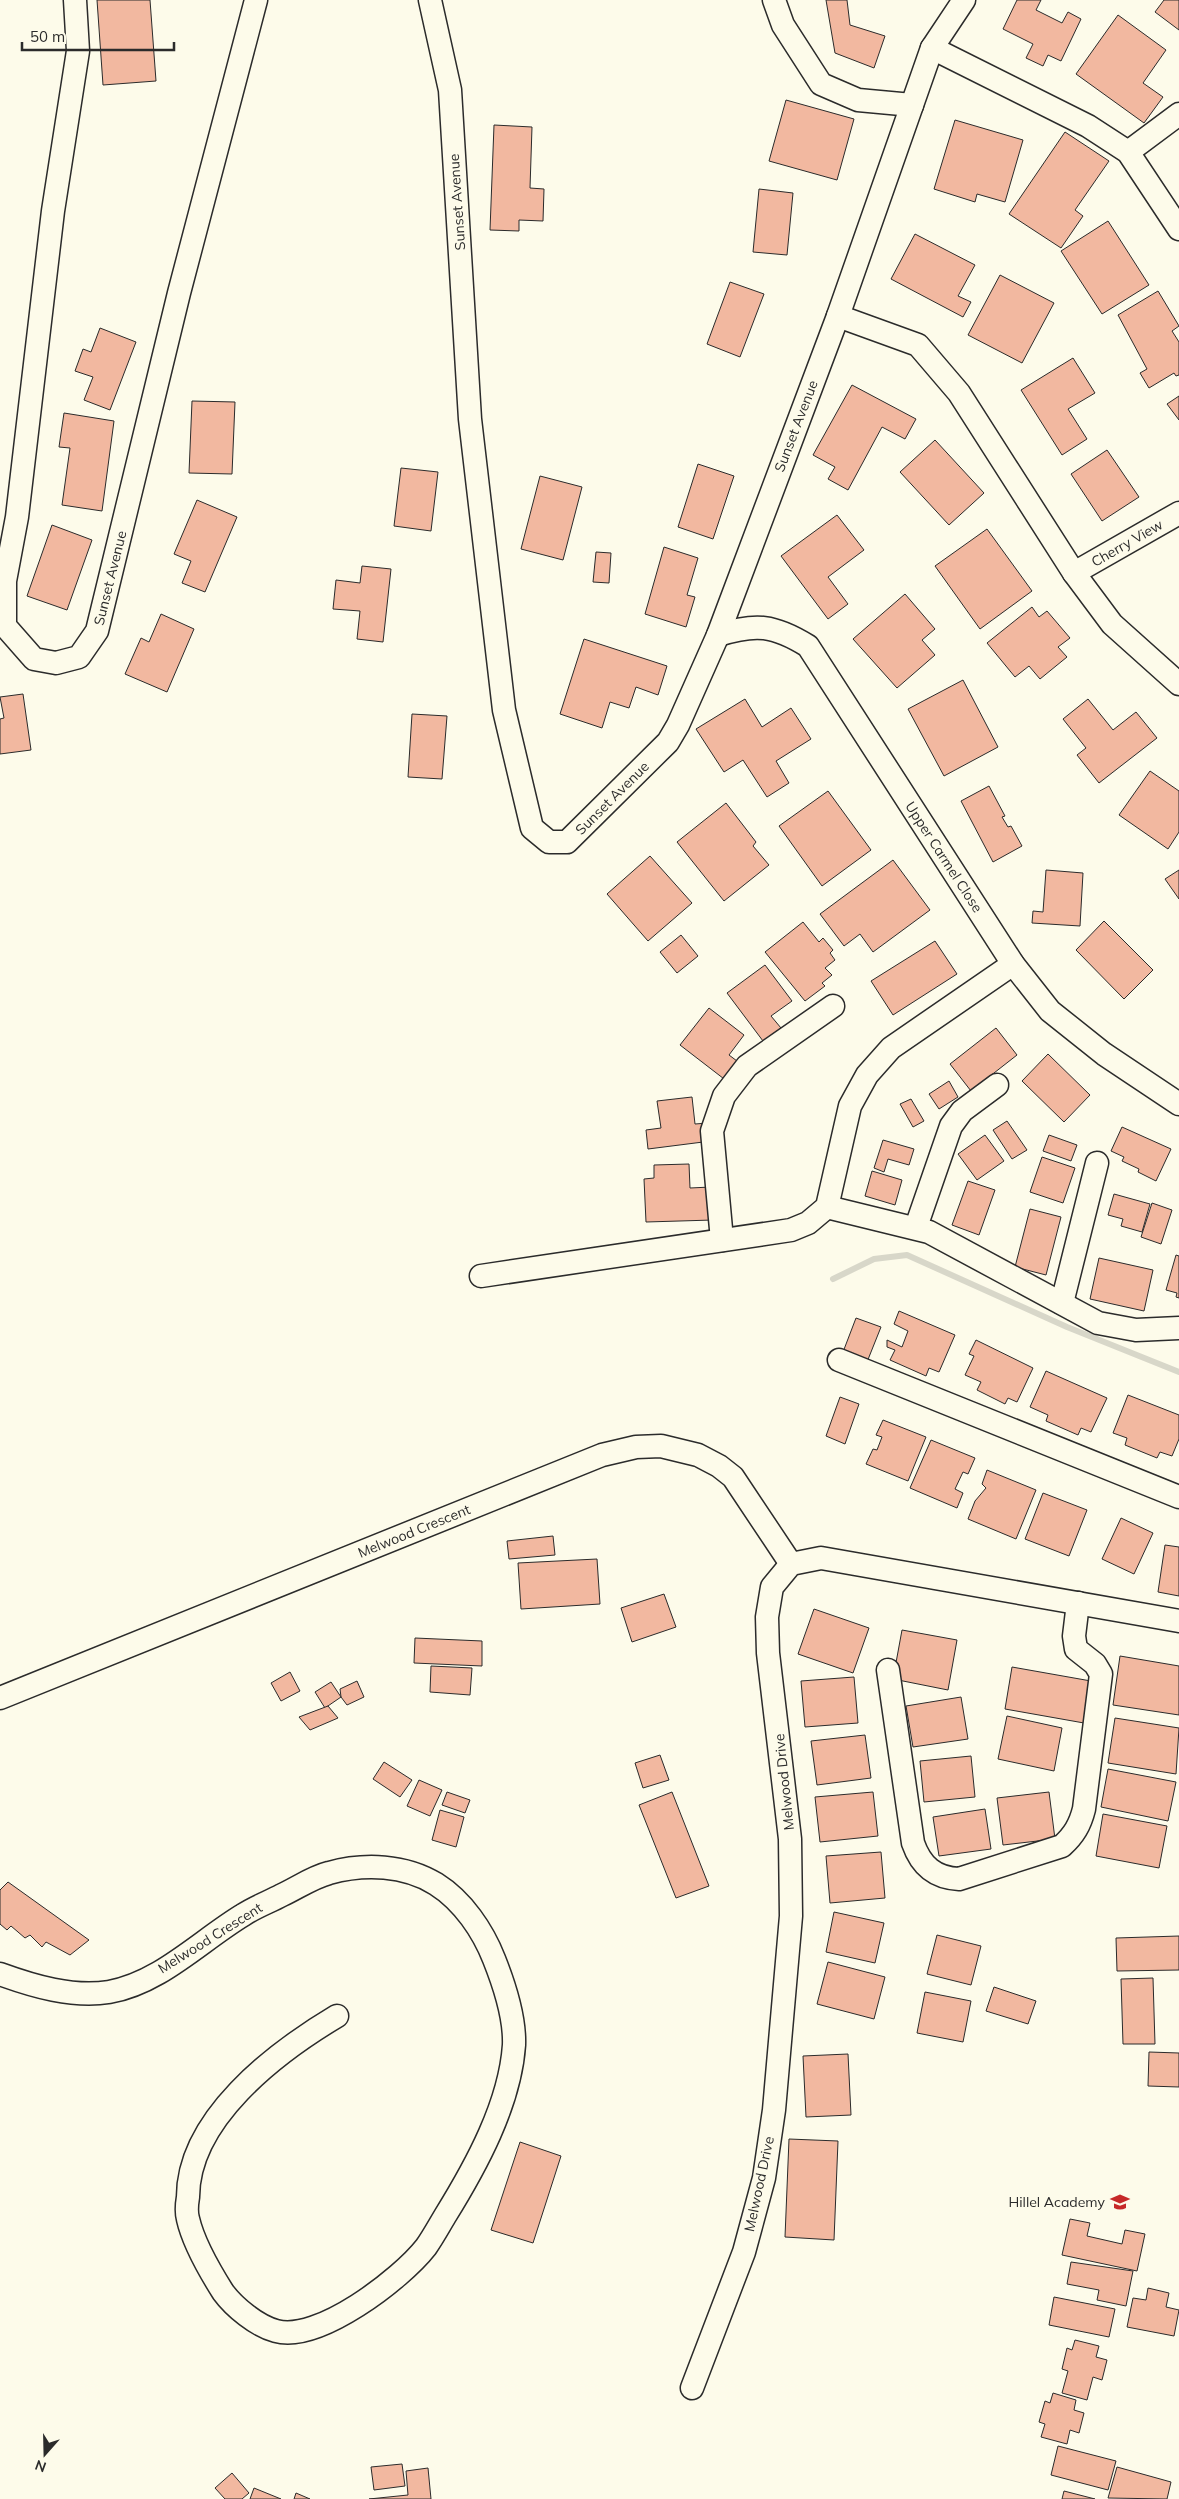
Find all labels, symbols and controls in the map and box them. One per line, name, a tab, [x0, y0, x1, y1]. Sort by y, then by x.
scale bar	[22, 20, 175, 52]
text: 50 m	[30, 27, 65, 46]
street label: Sunset Avenue	[445, 153, 469, 251]
street label: Sunset Avenue	[770, 378, 822, 474]
street label: Cherry View	[1088, 515, 1166, 571]
street label: Sunset Avenue	[90, 529, 130, 627]
street label: Sunset Avenue	[571, 757, 653, 839]
street label: Upper Carmel Close	[901, 798, 987, 916]
street label: Melwood Crescent	[355, 1500, 473, 1562]
street label: Melwood Drive	[770, 1733, 798, 1831]
street label: Melwood Crescent	[154, 1899, 266, 1977]
street label: Melwood Drive	[740, 2135, 778, 2233]
school or university icon: Hillel Academy	[1109, 2191, 1131, 2213]
place label: Hillel Academy	[1009, 2193, 1106, 2211]
north arrow	[20, 2429, 70, 2479]
text: N	[33, 2456, 49, 2476]

